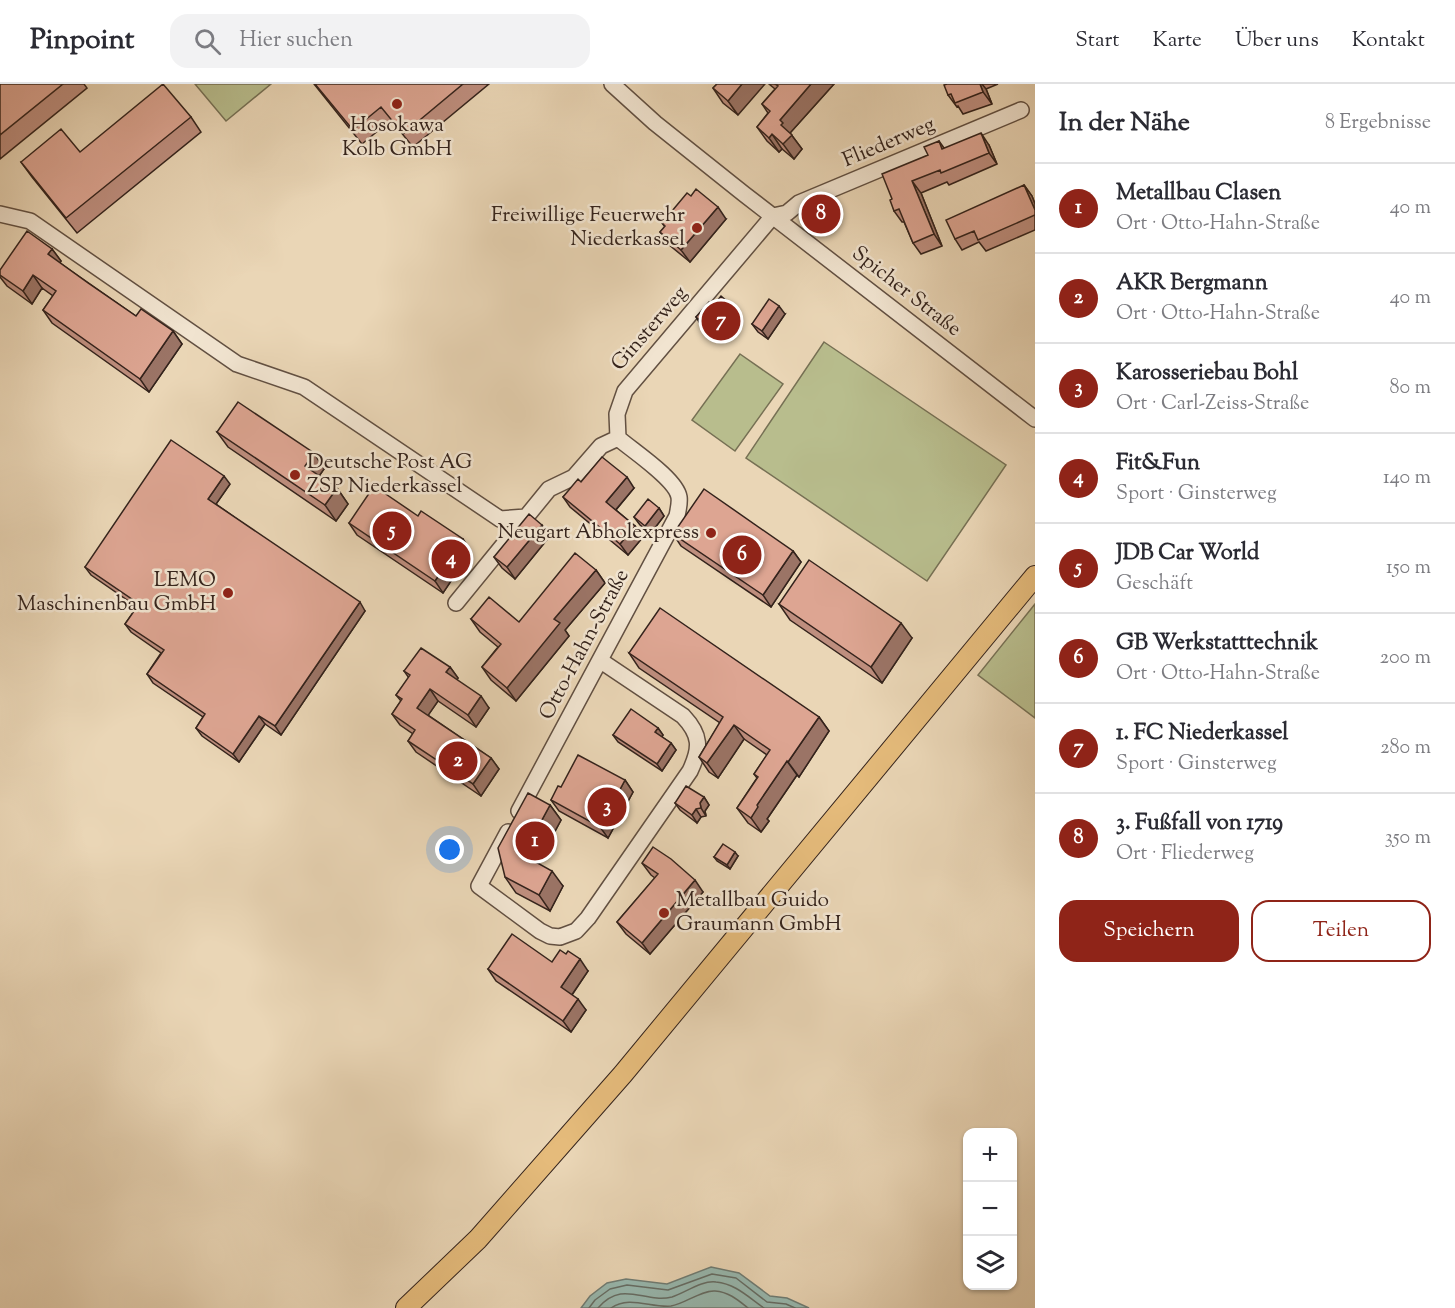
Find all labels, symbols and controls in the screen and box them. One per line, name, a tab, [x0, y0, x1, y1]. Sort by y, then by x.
search box	[170, 14, 590, 68]
text: Pinpoint	[30, 21, 134, 61]
icon: search	[191, 25, 224, 58]
text: Hier suchen	[239, 25, 353, 57]
text: Start	[1075, 26, 1119, 56]
text: Karte	[1152, 26, 1202, 56]
text: Über uns	[1235, 26, 1319, 56]
text: Kontakt	[1352, 26, 1425, 56]
marker: Hosokawa Kolb GmbH	[390, 97, 404, 111]
text: In der Nähe	[1059, 105, 1190, 142]
text: 8 Ergebnisse	[1325, 109, 1431, 138]
street label: Fliederweg	[838, 110, 940, 176]
place label: Hosokawa Kolb GmbH	[342, 111, 452, 165]
text: Metallbau Clasen	[1116, 178, 1281, 210]
pin: 8	[802, 192, 840, 236]
text: 1	[1075, 194, 1082, 223]
text: 40 m	[1390, 194, 1431, 223]
place label: Freiwillige Feuerwehr Niederkassel	[491, 201, 685, 255]
text: Ort · Otto-Hahn-Straße	[1116, 210, 1320, 239]
marker: Freiwillige Feuerwehr Niederkassel	[690, 221, 704, 235]
street label: Spicher Straße	[845, 240, 967, 344]
text: AKR Bergmann	[1116, 268, 1268, 300]
street label: Ginsterweg	[605, 280, 695, 378]
text: 2	[1074, 284, 1083, 313]
text: 40 m	[1390, 284, 1431, 313]
pin: 7	[702, 298, 740, 344]
text: Ort · Otto-Hahn-Straße	[1116, 300, 1320, 329]
text: Karosseriebau Bohl	[1116, 358, 1298, 390]
text: 3	[1074, 374, 1083, 403]
text: 80 m	[1390, 374, 1431, 403]
text: Ort · Carl-Zeiss-Straße	[1116, 390, 1309, 419]
place label: Deutsche Post AG ZSP Niederkassel	[307, 448, 472, 502]
text: Fit&Fun	[1116, 448, 1200, 480]
text: 4	[1073, 464, 1084, 493]
text: 140 m	[1383, 464, 1431, 493]
marker: Deutsche Post AG ZSP Niederkassel	[288, 468, 302, 482]
text: Sport · Ginsterweg	[1116, 480, 1277, 509]
pin: 5	[372, 508, 412, 554]
place label: Neugart Abholexpress	[497, 518, 699, 548]
marker: Neugart Abholexpress	[704, 526, 718, 540]
pin: 6	[722, 532, 762, 578]
pin: 4	[432, 536, 470, 582]
text: JDB Car World	[1116, 538, 1259, 570]
text: 5	[1075, 554, 1082, 583]
text: 150 m	[1386, 554, 1431, 583]
street label: Otto-Hahn-Straße	[533, 564, 637, 726]
place label: LEMO Maschinenbau GmbH	[17, 566, 216, 620]
text: Geschäft	[1116, 570, 1193, 599]
marker: LEMO Maschinenbau GmbH	[221, 586, 235, 600]
text: GB Werkstatttechnik	[1116, 628, 1318, 660]
text: 6	[1074, 644, 1083, 673]
text: 200 m	[1380, 644, 1431, 673]
text: Ort · Otto-Hahn-Straße	[1116, 660, 1320, 689]
text: 1. FC Niederkassel	[1116, 718, 1288, 750]
text: 7	[1073, 734, 1084, 763]
text: 280 m	[1380, 734, 1431, 763]
pin: 2	[438, 738, 478, 784]
text: Sport · Ginsterweg	[1116, 750, 1277, 779]
pin: 3	[588, 784, 626, 830]
text: 3. Fußfall von 1719	[1116, 808, 1283, 840]
pin: 1	[516, 818, 554, 864]
text: 8	[1074, 824, 1084, 853]
text: 350 m	[1385, 824, 1431, 853]
your location	[435, 835, 464, 864]
text: Ort · Fliederweg	[1116, 840, 1254, 869]
place label: Metallbau Guido Graumann GmbH	[676, 886, 842, 940]
button: Speichern	[1059, 900, 1239, 962]
button: Teilen	[1251, 900, 1431, 962]
marker: Metallbau Guido Graumann GmbH	[657, 906, 671, 920]
map controls	[963, 1128, 1017, 1290]
button: +	[963, 1128, 1017, 1182]
button: −	[963, 1182, 1017, 1236]
button: layers	[963, 1236, 1017, 1290]

